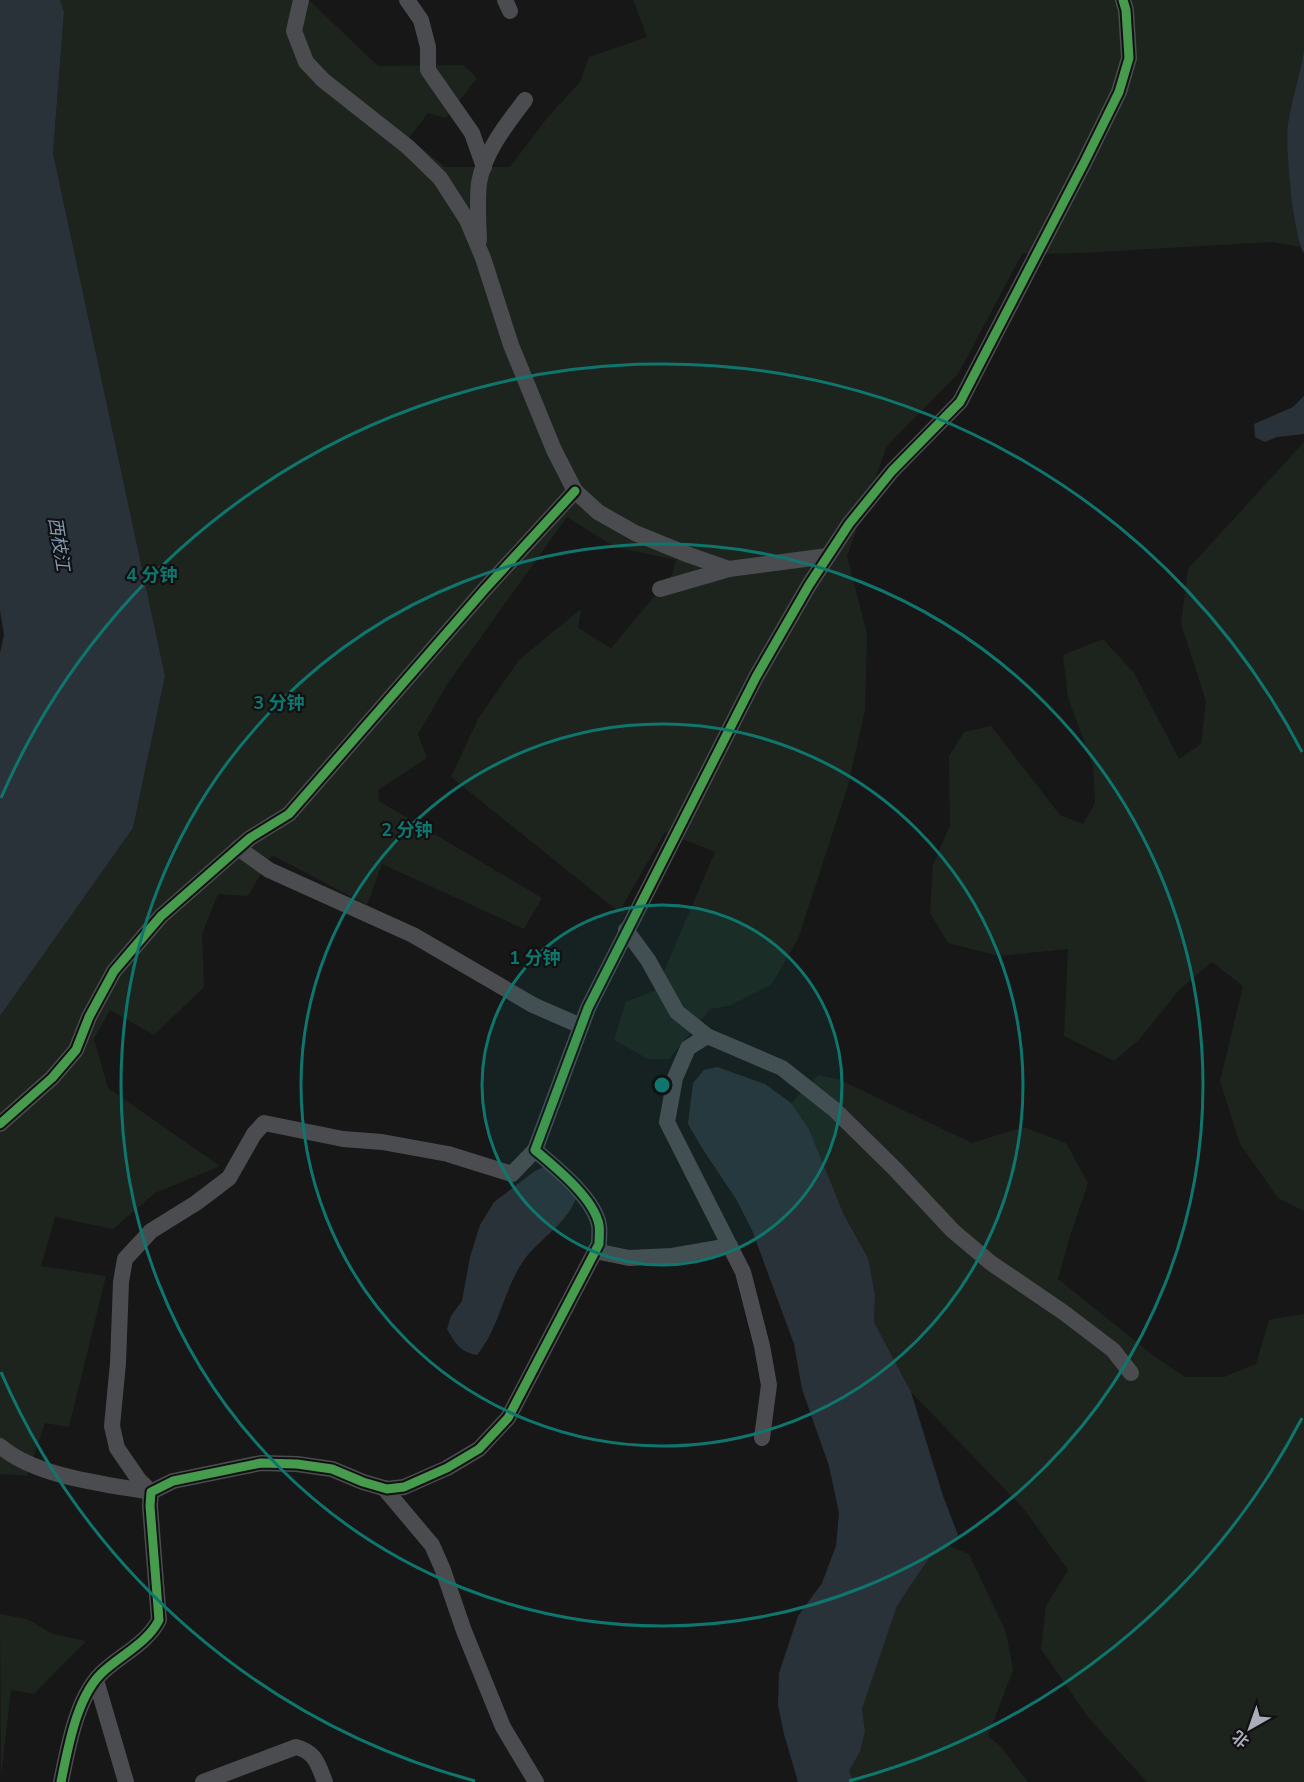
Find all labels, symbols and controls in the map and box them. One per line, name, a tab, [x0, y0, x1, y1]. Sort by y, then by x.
water label: 西枝江	[43, 515, 75, 575]
text: 4 分钟	[126, 563, 178, 587]
text: 3 分钟	[253, 691, 305, 715]
text: 2 分钟	[381, 818, 433, 842]
text: 1 分钟	[509, 946, 561, 970]
centre of rings	[652, 1075, 672, 1095]
north arrow	[1220, 1698, 1280, 1758]
text: 北	[1228, 1725, 1254, 1752]

